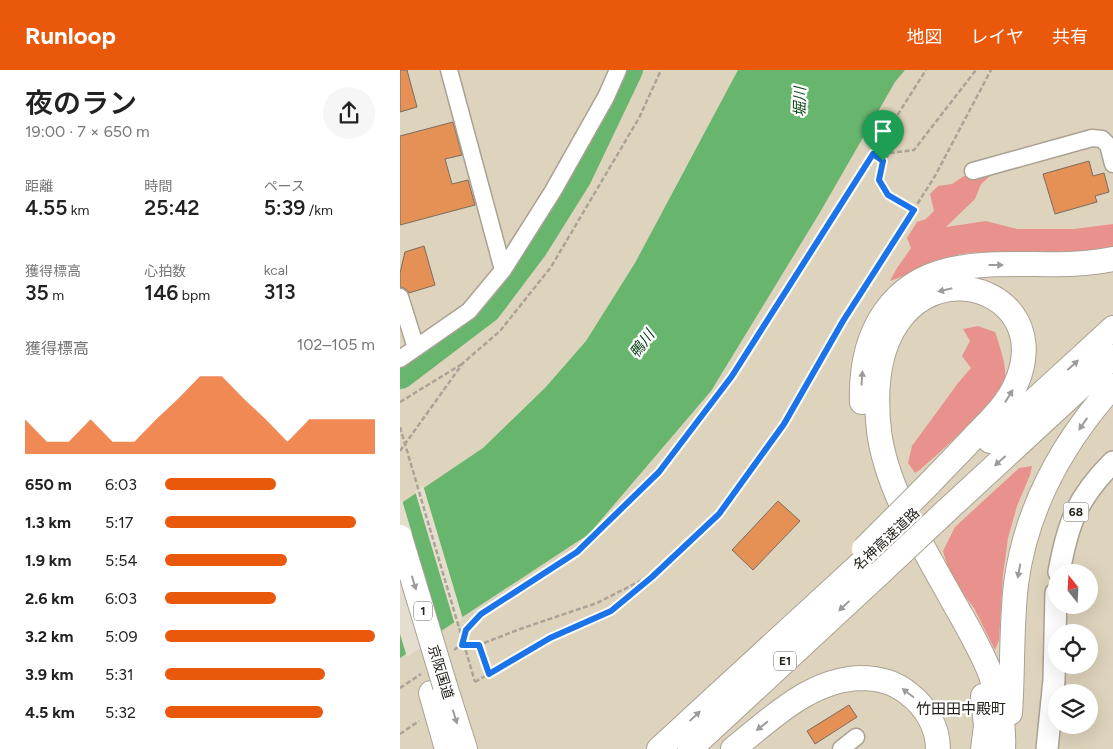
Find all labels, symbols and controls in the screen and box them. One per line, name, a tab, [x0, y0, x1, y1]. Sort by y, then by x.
text: Runloop	[25, 21, 116, 50]
text: 地図	[907, 26, 943, 48]
text: レイヤ	[971, 26, 1024, 48]
text: 共有	[1052, 26, 1088, 48]
water label: 堀川	[791, 85, 809, 117]
text: 夜のラン	[25, 86, 137, 120]
button: share	[323, 87, 375, 139]
pin	[862, 110, 904, 161]
icon: arrive	[869, 117, 897, 145]
text: 19:00 · 7 × 650 m	[25, 122, 150, 141]
text: 距離	[25, 178, 53, 195]
text: 時間	[144, 178, 172, 195]
text: ペース	[264, 178, 305, 195]
text: 4.55	[25, 195, 67, 220]
text: 25:42	[144, 195, 200, 220]
text: 5:39	[264, 195, 305, 220]
text: km	[67, 202, 90, 219]
text: /km	[305, 202, 333, 219]
one-way arrow	[989, 261, 1005, 269]
text: kcal	[264, 262, 288, 279]
text: 獲得標高	[25, 263, 81, 280]
text: 心拍数	[144, 263, 186, 280]
text: 313	[264, 279, 296, 304]
text: 35	[25, 280, 49, 305]
text: 146	[144, 280, 178, 305]
one-way arrow	[938, 286, 953, 294]
text: m	[49, 287, 64, 304]
text: bpm	[178, 287, 210, 304]
water label: 鴨川	[626, 325, 659, 361]
text: 102–105 m	[297, 335, 375, 354]
text: 獲得標高	[25, 339, 89, 358]
one-way arrow	[1066, 359, 1079, 370]
one-way arrow	[859, 370, 867, 386]
one-way arrow	[1004, 389, 1014, 403]
one-way arrow	[1078, 417, 1088, 431]
one-way arrow	[995, 455, 1007, 467]
text: 650 m	[25, 475, 72, 494]
text: 6:03	[105, 475, 137, 494]
road number: 68	[1064, 502, 1088, 522]
street label: 名神高速道路	[850, 505, 923, 574]
text: 1.3 km	[25, 513, 71, 532]
text: 5:17	[105, 513, 133, 532]
text: 1.9 km	[25, 551, 71, 570]
text: 5:54	[105, 551, 137, 570]
one-way arrow	[1014, 564, 1022, 580]
north arrow	[1048, 564, 1098, 614]
map controls	[1048, 564, 1098, 734]
one-way arrow	[411, 576, 419, 591]
text: 2.6 km	[25, 589, 74, 608]
text: 6:03	[105, 589, 137, 608]
one-way arrow	[839, 600, 851, 612]
road number: 1	[414, 602, 432, 620]
button: locate	[1048, 624, 1098, 674]
text: 3.2 km	[25, 627, 74, 646]
text: 5:09	[105, 627, 138, 646]
street label: 京阪国道	[424, 643, 457, 701]
road number: E1	[774, 652, 796, 670]
text: 3.9 km	[25, 665, 74, 684]
text: 5:31	[105, 665, 134, 684]
button: layers	[1048, 684, 1098, 734]
one-way arrow	[901, 688, 915, 698]
district label: 竹田田中殿町	[916, 700, 1006, 718]
text: 4.5 km	[25, 703, 75, 722]
text: 5:32	[105, 703, 136, 722]
one-way arrow	[452, 710, 460, 725]
one-way arrow	[688, 710, 700, 722]
one-way arrow	[756, 720, 769, 731]

